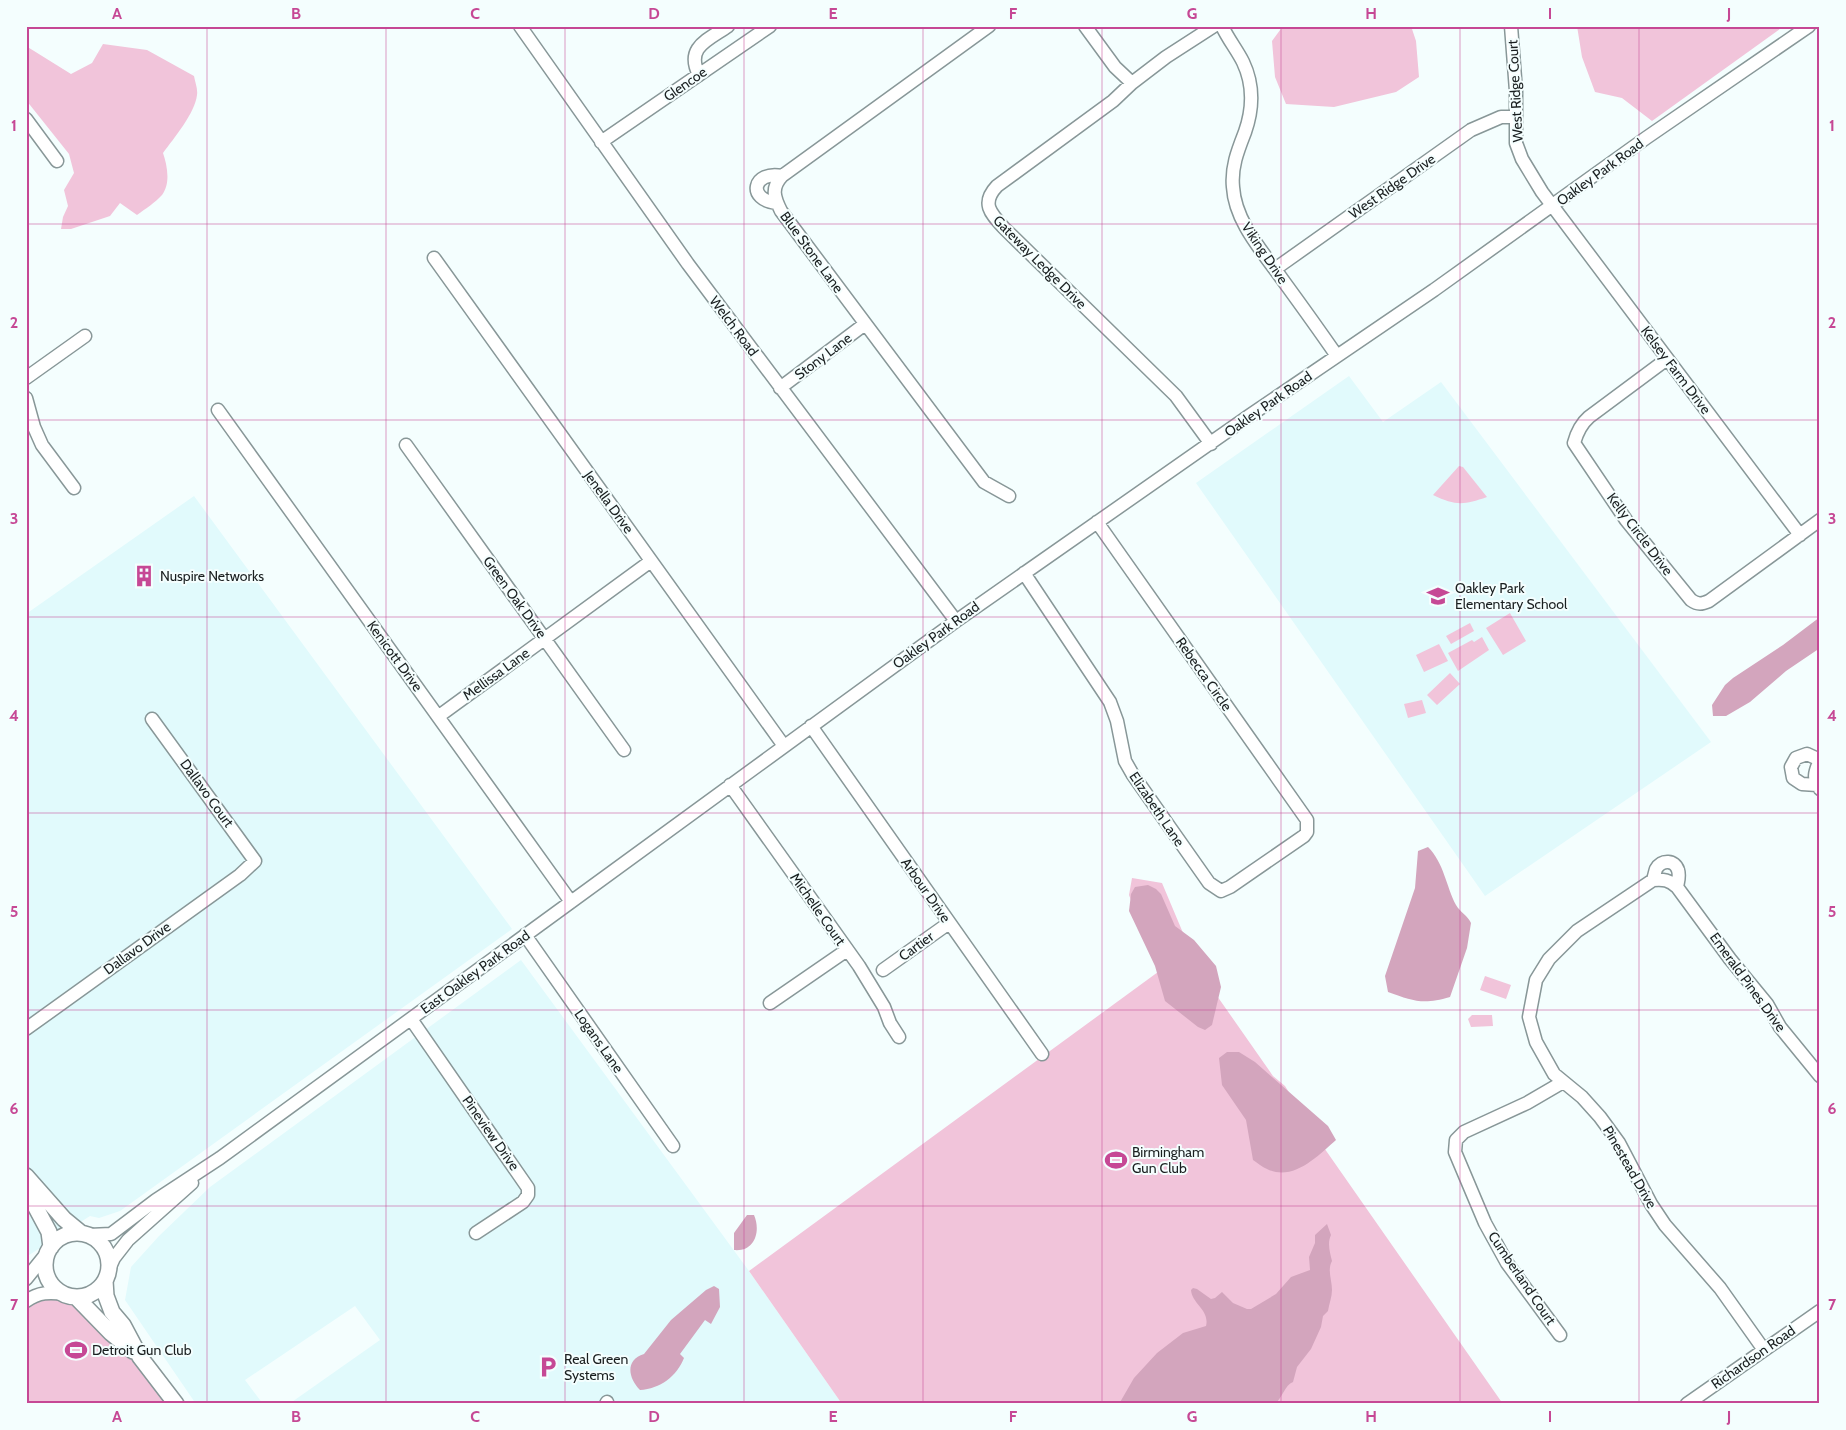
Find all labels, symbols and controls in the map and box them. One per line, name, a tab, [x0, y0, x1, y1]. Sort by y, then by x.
text: A	[112, 4, 122, 23]
text: B	[291, 4, 301, 23]
text: C	[470, 4, 480, 23]
text: D	[648, 4, 660, 23]
text: E	[828, 4, 838, 23]
text: F	[1009, 4, 1018, 23]
text: G	[1187, 4, 1197, 23]
text: H	[1365, 4, 1377, 23]
text: I	[1548, 4, 1552, 23]
text: J	[1726, 4, 1731, 23]
street label: West Ridge Court	[1503, 39, 1527, 143]
street label: Glencoe	[660, 63, 710, 105]
text: 1	[11, 116, 17, 135]
text: 1	[1829, 116, 1835, 135]
street label: Oakley Park Road	[1553, 134, 1647, 210]
street label: West Ridge Drive	[1345, 150, 1439, 222]
street label: Blue Stone Lane	[776, 208, 848, 296]
street label: Gateway Ledge Drive	[989, 211, 1091, 313]
street label: Viking Drive	[1238, 219, 1292, 287]
street label: Welch Road	[706, 292, 762, 360]
text: 2	[10, 313, 18, 332]
text: 2	[1828, 313, 1836, 332]
street label: Kelsey Farm Drive	[1637, 322, 1715, 418]
street label: Stony Lane	[791, 329, 855, 383]
street label: Oakley Park Road	[1221, 367, 1315, 441]
street label: Jenella Drive	[580, 466, 638, 537]
street label: Kelly Circle Drive	[1603, 489, 1677, 579]
text: 3	[10, 509, 18, 528]
text: 3	[1828, 509, 1836, 528]
street label: Green Oak Drive	[479, 552, 551, 642]
building icon: Nuspire Networks	[131, 563, 157, 589]
place label: Nuspire Networks	[160, 567, 264, 585]
place label: Oakley Park Elementary School	[1455, 579, 1568, 613]
school or university icon: Oakley Park Elementary School	[1425, 583, 1451, 609]
street label: Oakley Park Road	[889, 597, 983, 673]
street label: Kenicott Drive	[363, 617, 427, 695]
street label: Rebecca Circle	[1172, 634, 1236, 714]
street label: Mellissa Lane	[459, 644, 533, 704]
text: 4	[9, 706, 19, 725]
text: 4	[1827, 706, 1837, 725]
street label: Dallavo Court	[176, 755, 238, 831]
street label: Elizabeth Lane	[1125, 768, 1189, 850]
street label: Arbour Drive	[897, 854, 955, 926]
street label: Michelle Court	[786, 869, 850, 949]
text: 5	[10, 902, 18, 921]
text: 5	[1828, 902, 1836, 921]
street label: Dallavo Drive	[100, 918, 174, 978]
street label: East Oakley Park Road	[417, 926, 533, 1018]
street label: Cartier	[895, 927, 938, 965]
street label: Emerald Pines Drive	[1706, 929, 1790, 1035]
street label: Logans Lane	[570, 1006, 628, 1076]
street label: Pineview Drive	[459, 1092, 523, 1174]
text: 6	[10, 1099, 19, 1118]
text: 6	[1828, 1099, 1837, 1118]
street label: Pinestead Drive	[1599, 1122, 1661, 1212]
place label: Birmingham Gun Club	[1132, 1143, 1204, 1177]
sports icon: Birmingham Gun Club	[1103, 1147, 1129, 1173]
street label: Cumberland Court	[1484, 1228, 1560, 1328]
text: 7	[10, 1295, 19, 1314]
text: 7	[1828, 1295, 1837, 1314]
street label: Richardson Road	[1707, 1321, 1799, 1393]
sports icon: Detroit Gun Club	[63, 1337, 89, 1363]
place label: Detroit Gun Club	[92, 1341, 192, 1359]
place label: Real Green Systems	[564, 1350, 628, 1384]
parking icon: Real Green Systems	[535, 1354, 561, 1380]
text: A	[112, 1407, 122, 1426]
text: B	[291, 1407, 301, 1426]
text: C	[470, 1407, 480, 1426]
text: D	[648, 1407, 660, 1426]
text: E	[828, 1407, 838, 1426]
text: F	[1009, 1407, 1018, 1426]
text: G	[1187, 1407, 1197, 1426]
text: H	[1365, 1407, 1377, 1426]
text: I	[1548, 1407, 1552, 1426]
text: J	[1726, 1407, 1731, 1426]

